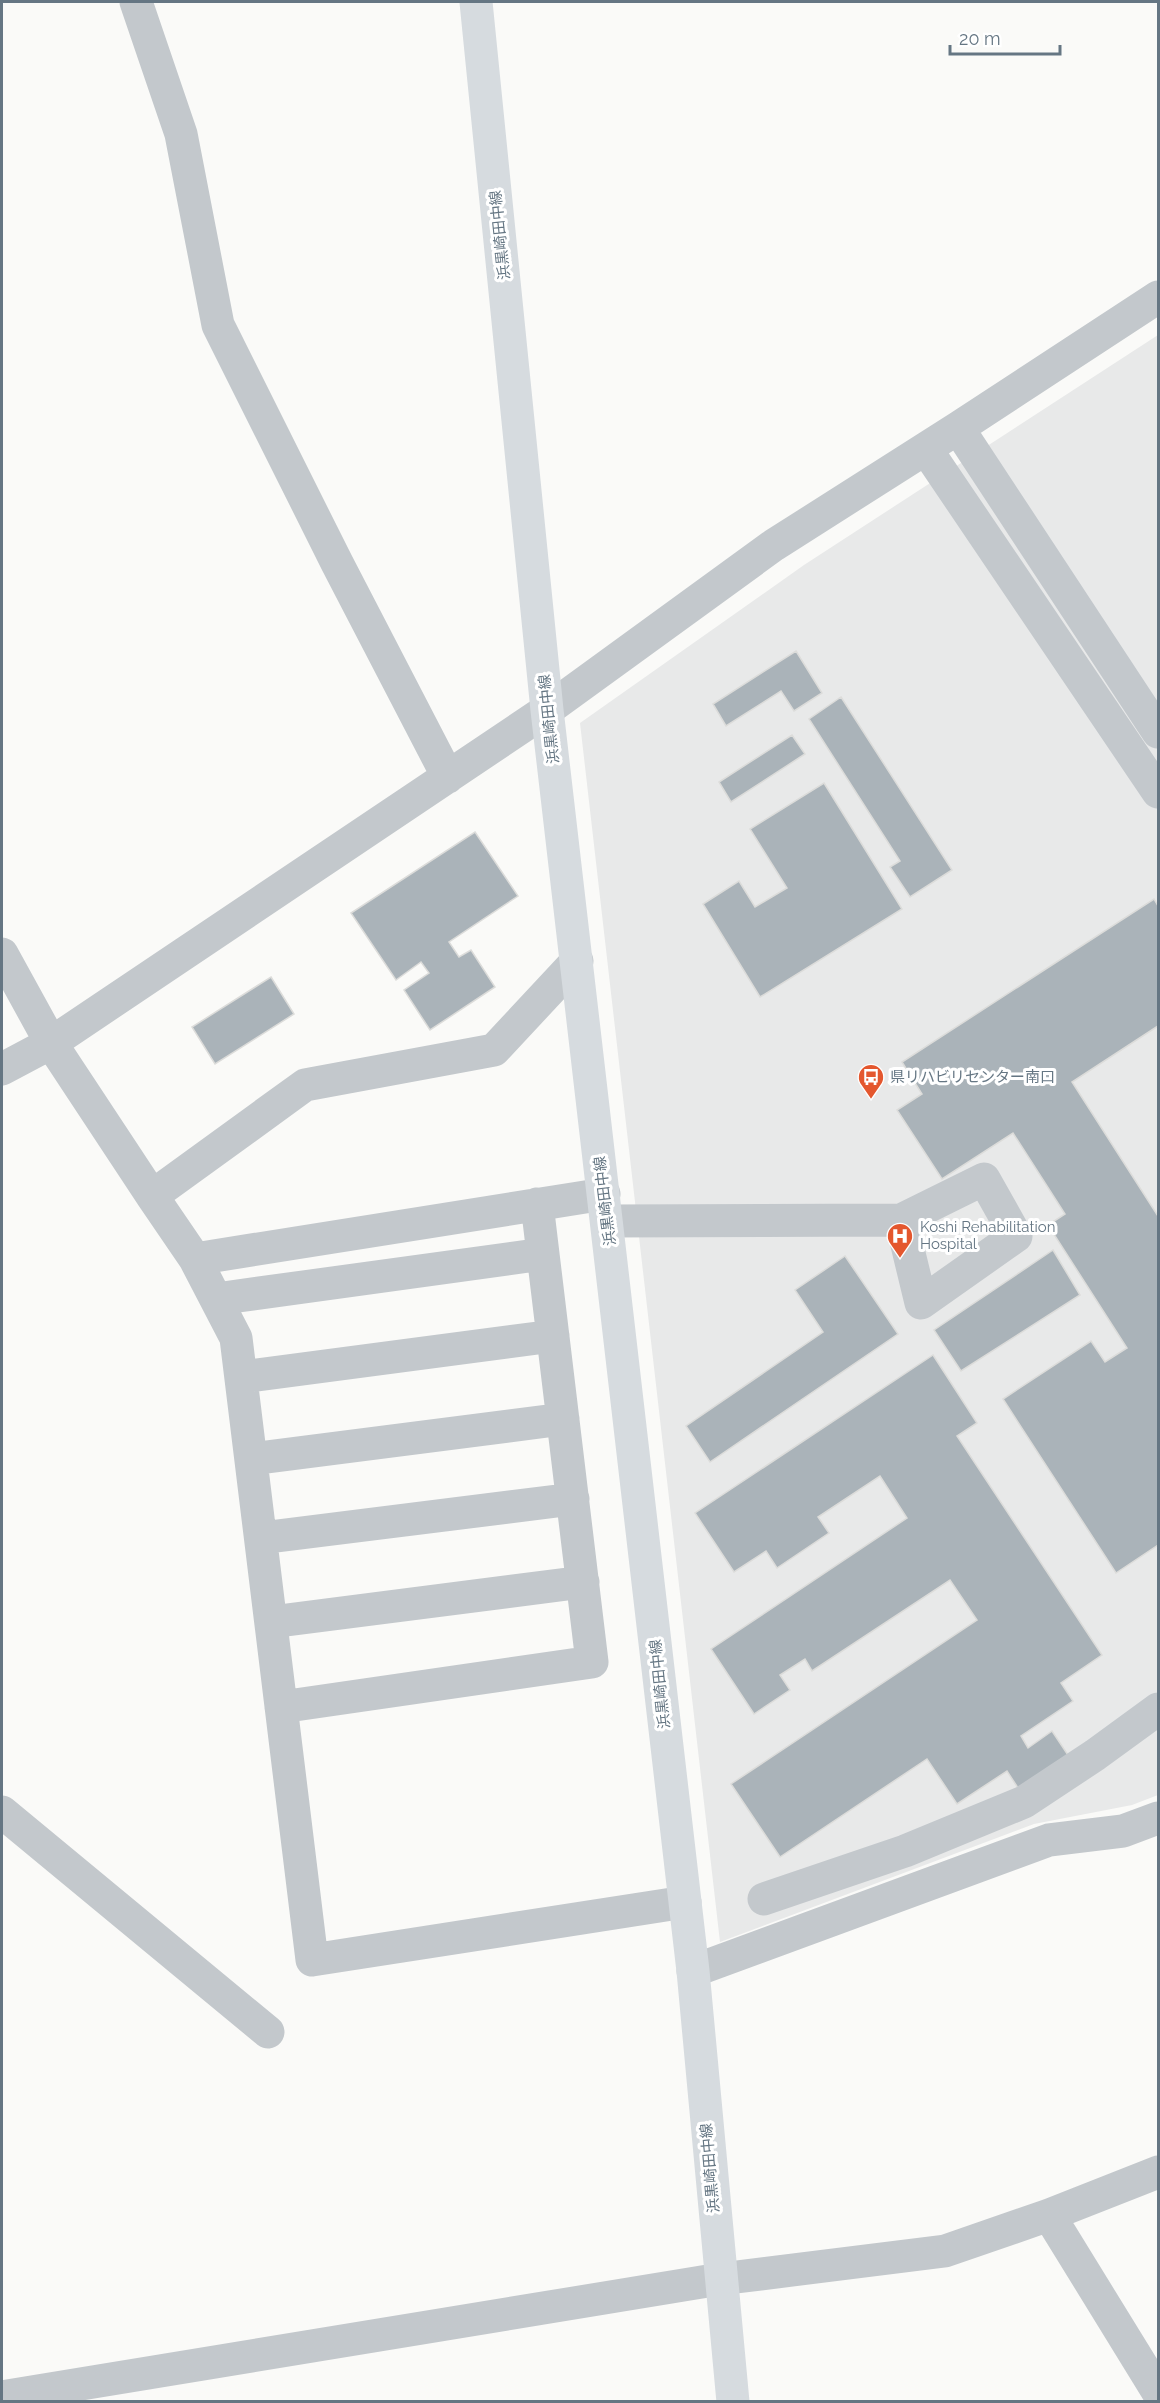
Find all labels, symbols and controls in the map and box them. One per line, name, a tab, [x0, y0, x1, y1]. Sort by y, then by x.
scale bar	[950, 18, 1060, 56]
text: 20 m	[959, 28, 1001, 49]
street label: 浜黒崎田中線	[486, 189, 514, 281]
street label: 浜黒崎田中線	[535, 673, 563, 765]
bus stop icon: 県リハビリセンター南口	[856, 1062, 886, 1100]
place label: 県リハビリセンター南口	[890, 1068, 1055, 1086]
street label: 浜黒崎田中線	[591, 1155, 619, 1247]
place label: Koshi Rehabilitation Hospital	[920, 1218, 1055, 1253]
hospital icon: Koshi Rehabilitation Hospital	[885, 1221, 915, 1259]
street label: 浜黒崎田中線	[646, 1638, 674, 1730]
street label: 浜黒崎田中線	[697, 2122, 723, 2214]

